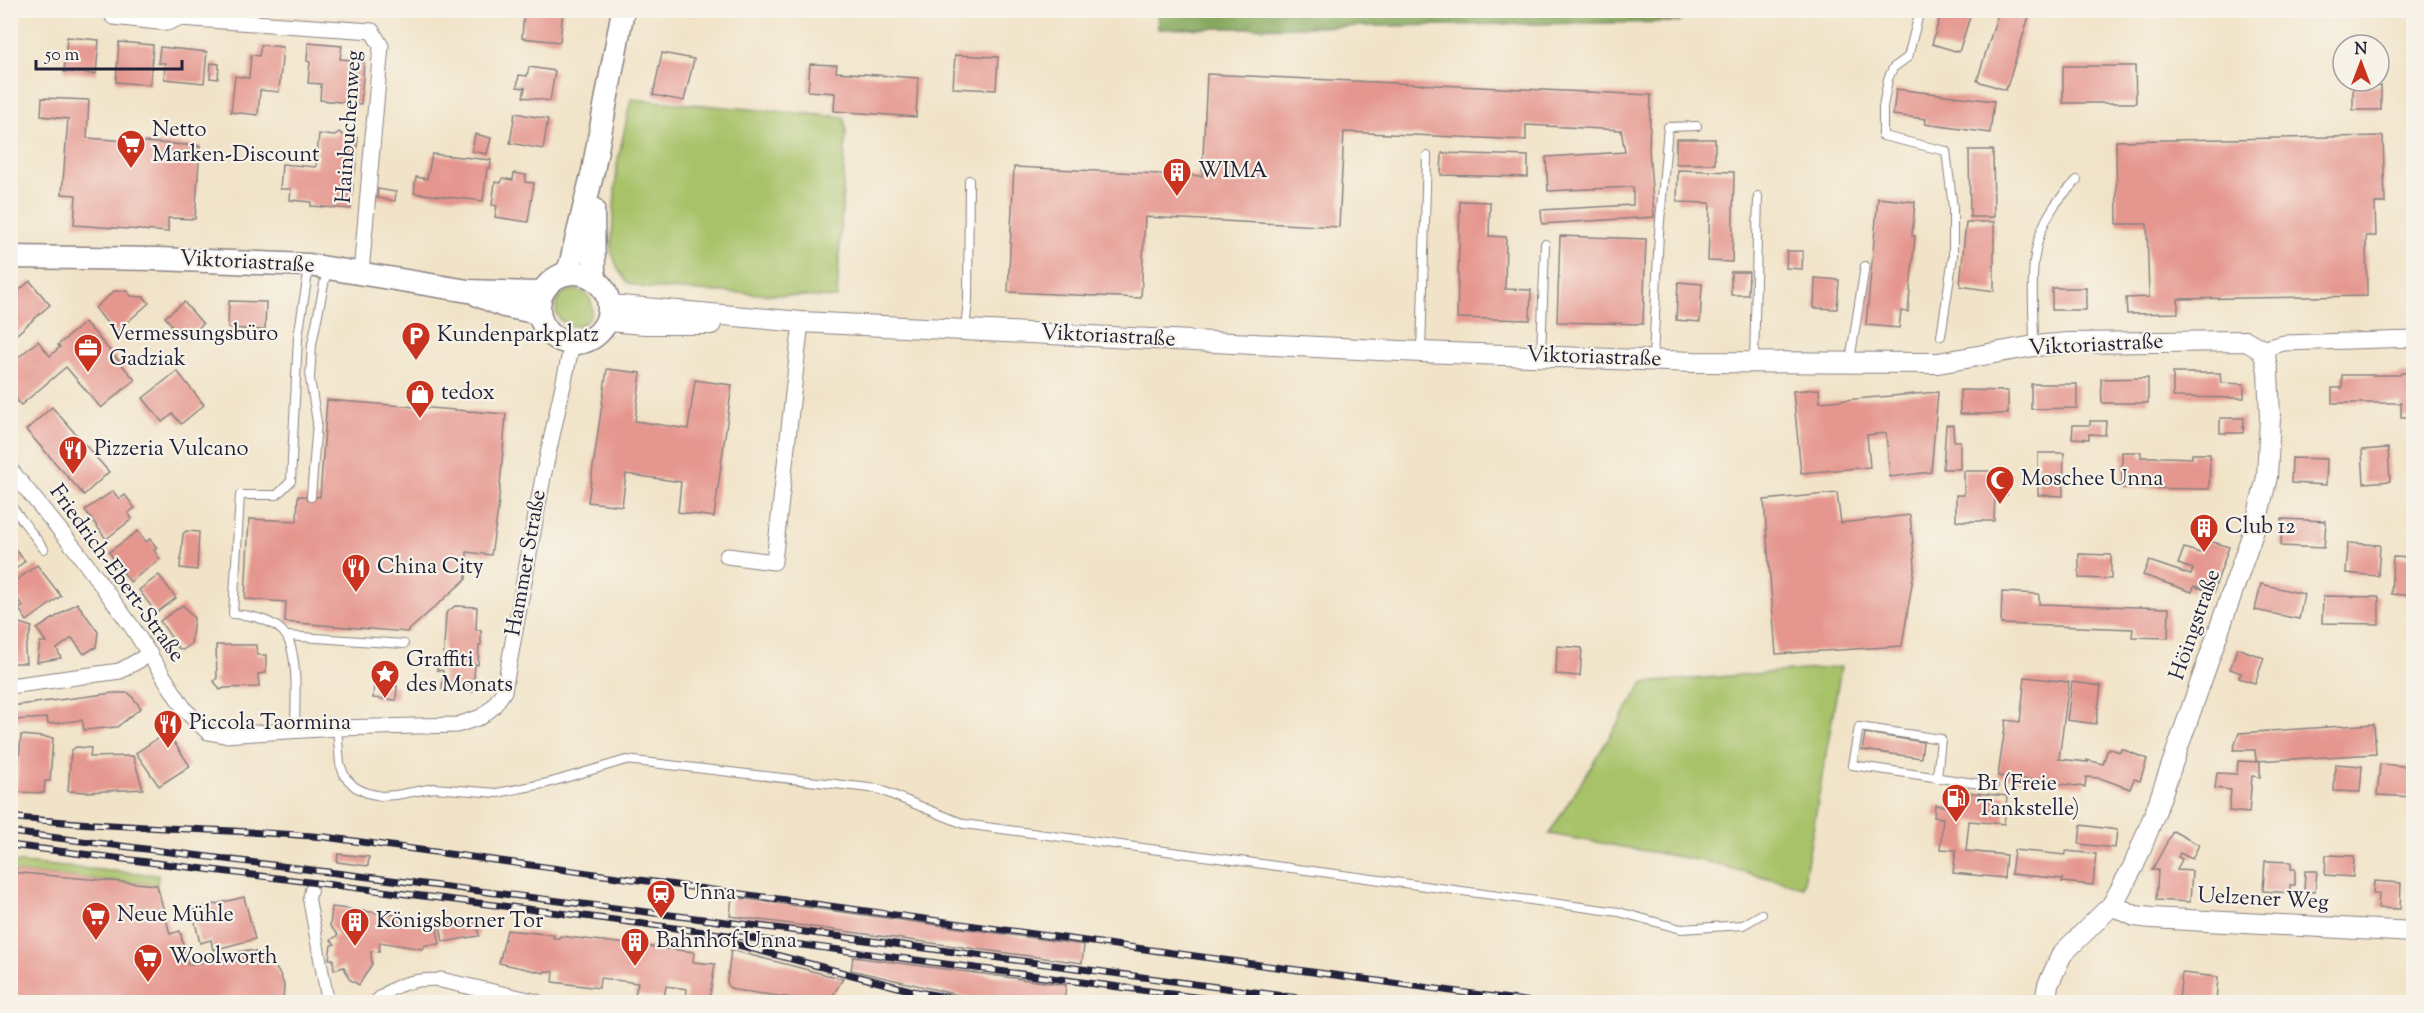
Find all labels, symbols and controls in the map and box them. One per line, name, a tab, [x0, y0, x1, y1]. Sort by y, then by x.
scale bar	[36, 33, 182, 71]
north arrow	[2331, 33, 2391, 93]
text: N	[2355, 39, 2368, 62]
text: 50 m	[44, 43, 80, 69]
street label: Hainbuchenweg	[329, 49, 371, 205]
place label: Netto Marken-Discount	[152, 115, 320, 172]
supermarket icon: Netto Marken-Discount	[115, 128, 147, 170]
building icon: WIMA	[1161, 156, 1193, 198]
place label: WIMA	[1198, 156, 1268, 188]
street label: Viktoriastraße	[179, 243, 315, 283]
street label: Viktoriastraße	[1040, 317, 1176, 357]
place label: Vermessungsbüro Gadziak	[109, 319, 278, 376]
parking icon: Kundenparkplatz	[400, 320, 432, 362]
place label: Kundenparkplatz	[437, 320, 599, 352]
street label: Viktoriastraße	[2028, 326, 2164, 366]
office icon: Vermessungsbüro Gadziak	[72, 332, 104, 374]
street label: Viktoriastraße	[1526, 340, 1662, 376]
shop icon: tedox	[404, 378, 436, 420]
place label: tedox	[441, 378, 495, 410]
restaurant icon: Pizzeria Vulcano	[57, 434, 89, 476]
place label: Pizzeria Vulcano	[94, 434, 249, 466]
mosque icon: Moschee Unna	[1984, 464, 2016, 506]
place label: Moschee Unna	[2021, 464, 2163, 496]
street label: Friedrich-Ebert-Straße	[40, 478, 192, 670]
street label: Hammer Straße	[498, 487, 556, 639]
building icon: Club 12	[2188, 512, 2220, 554]
place label: Club 12	[2225, 512, 2296, 544]
restaurant icon: China City	[340, 552, 372, 594]
place label: China City	[377, 552, 484, 584]
street label: Höingstraße	[2162, 565, 2230, 685]
place label: Graffiti des Monats	[406, 645, 513, 702]
place icon: Graffiti des Monats	[369, 658, 401, 700]
restaurant icon: Piccola Taormina	[152, 708, 184, 750]
place label: Piccola Taormina	[189, 708, 351, 740]
place label: B1 (Freie Tankstelle)	[1977, 769, 2079, 826]
fuel station icon: B1 (Freie Tankstelle)	[1940, 782, 1972, 824]
station icon: Unna	[645, 878, 677, 920]
place label: Unna	[682, 878, 736, 910]
street label: Uelzener Weg	[2196, 881, 2330, 919]
supermarket icon: Neue Mühle	[80, 900, 112, 942]
place label: Neue Mühle	[117, 900, 234, 932]
building icon: Königsborner Tor	[339, 906, 371, 948]
place label: Königsborner Tor	[376, 906, 543, 938]
building icon: Bahnhof Unna	[619, 926, 651, 968]
place label: Bahnhof Unna	[656, 926, 797, 958]
supermarket icon: Woolworth	[132, 942, 164, 984]
place label: Woolworth	[169, 942, 278, 974]

